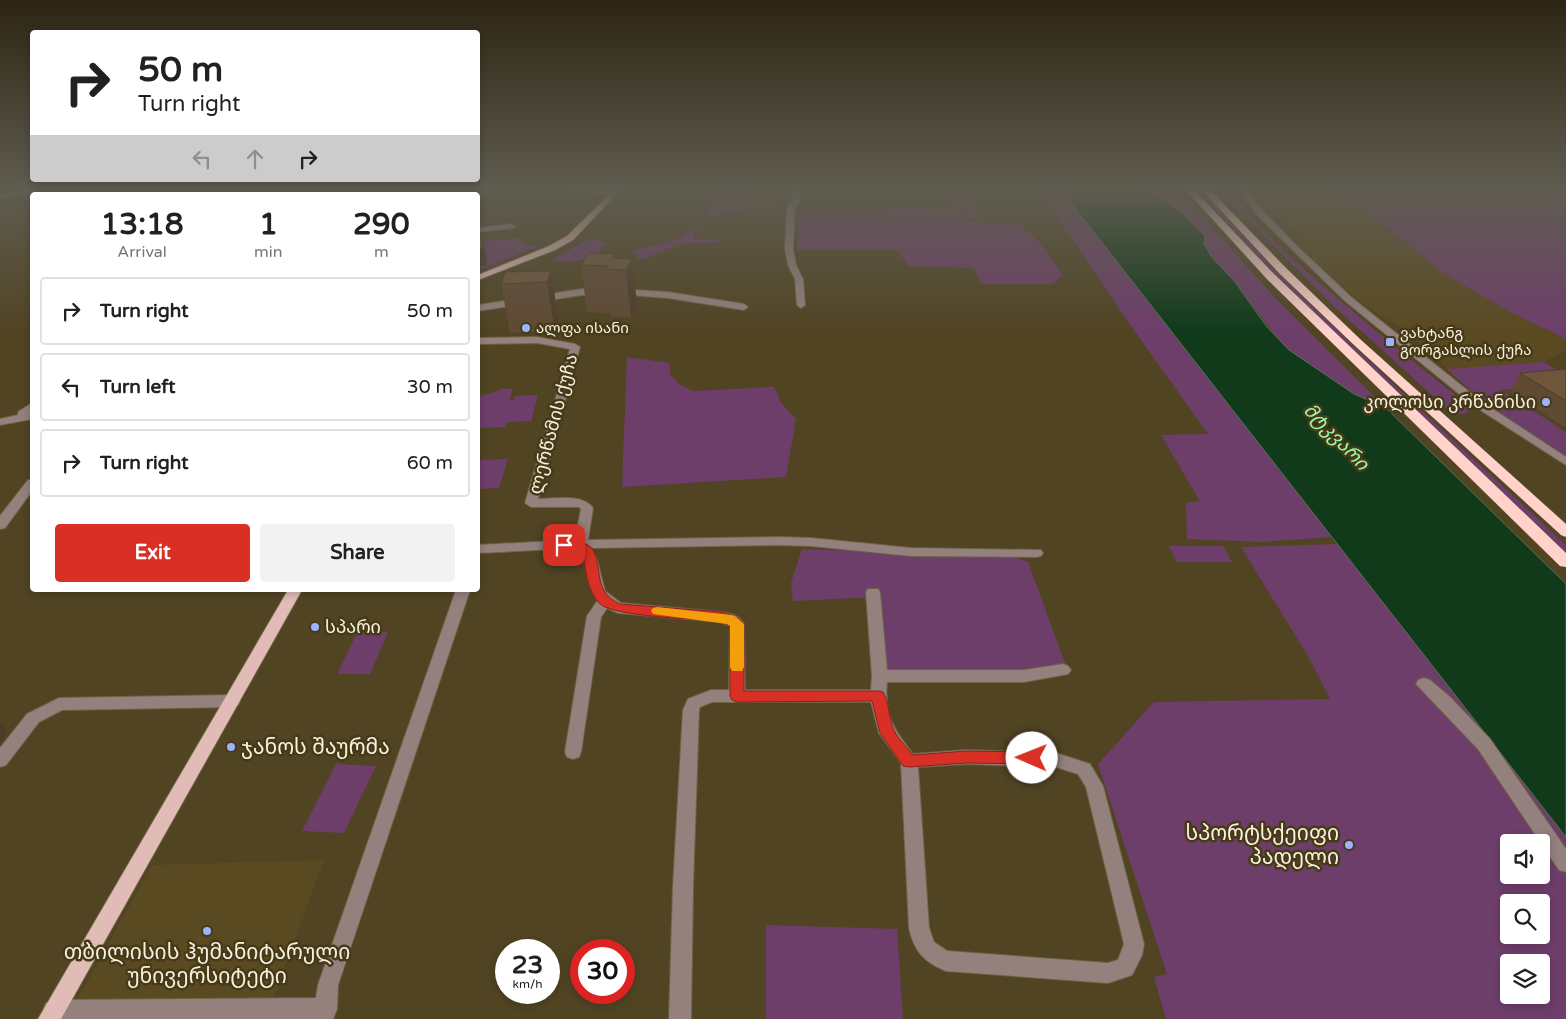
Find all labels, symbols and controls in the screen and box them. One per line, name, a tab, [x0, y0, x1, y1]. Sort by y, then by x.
text: 50 m	[138, 49, 223, 91]
icon: right	[55, 50, 120, 115]
text: Turn right	[138, 91, 240, 117]
icon: left	[188, 145, 216, 173]
icon: ahead	[241, 145, 269, 173]
icon: right	[294, 145, 322, 173]
text: 13:18	[100, 206, 184, 243]
text: 1	[259, 206, 278, 243]
text: 290	[353, 206, 410, 243]
text: Arrival	[117, 242, 167, 262]
text: min	[254, 242, 283, 262]
text: m	[374, 242, 389, 262]
icon: right	[57, 297, 85, 325]
text: Turn right	[100, 300, 188, 322]
text: 50 m	[407, 300, 453, 322]
place label: ალფა ისანი	[536, 319, 629, 337]
marker: ალფა ისანი	[520, 322, 532, 334]
place label: ვახტანგ გორგასლის ქუჩა	[1400, 324, 1532, 359]
marker: ვახტანგ გორგასლის ქუჩა	[1384, 336, 1396, 348]
street label: ლერწამის ქუჩა	[524, 352, 582, 496]
icon: left	[57, 373, 85, 401]
text: Turn left	[100, 376, 176, 398]
text: 30 m	[407, 376, 453, 398]
place label: კოლოსი კრწანისი	[1364, 391, 1536, 413]
marker: კოლოსი კრწანისი	[1540, 396, 1552, 408]
water label: მტკვარი	[1299, 399, 1374, 476]
icon: right	[57, 449, 85, 477]
text: Turn right	[100, 452, 188, 474]
text: 60 m	[407, 452, 453, 474]
button: Exit	[55, 524, 250, 582]
button: Share	[260, 524, 455, 582]
pin	[543, 524, 585, 566]
icon: arrive	[550, 531, 578, 559]
place label: სპარი	[325, 616, 381, 638]
marker: სპარი	[309, 621, 321, 633]
position arrow	[1005, 731, 1057, 783]
place label: ჯანოს შაურმა	[241, 735, 390, 760]
marker: ჯანოს შაურმა	[225, 741, 237, 753]
place label: სპორტსქეიფი პადელი	[1185, 821, 1339, 870]
map controls	[1500, 834, 1550, 1004]
button: sound	[1500, 834, 1550, 884]
marker: სპორტსქეიფი პადელი	[1343, 839, 1355, 851]
button: search	[1500, 894, 1550, 944]
marker: თბილისის ჰუმანიტარული უნივერსიტეტი	[201, 925, 213, 937]
speed limit sign: 30	[570, 939, 635, 1004]
place label: თბილისის ჰუმანიტარული უნივერსიტეტი	[64, 940, 350, 989]
text: 23	[512, 950, 543, 980]
button: layers	[1500, 954, 1550, 1004]
text: km/h	[512, 977, 543, 991]

